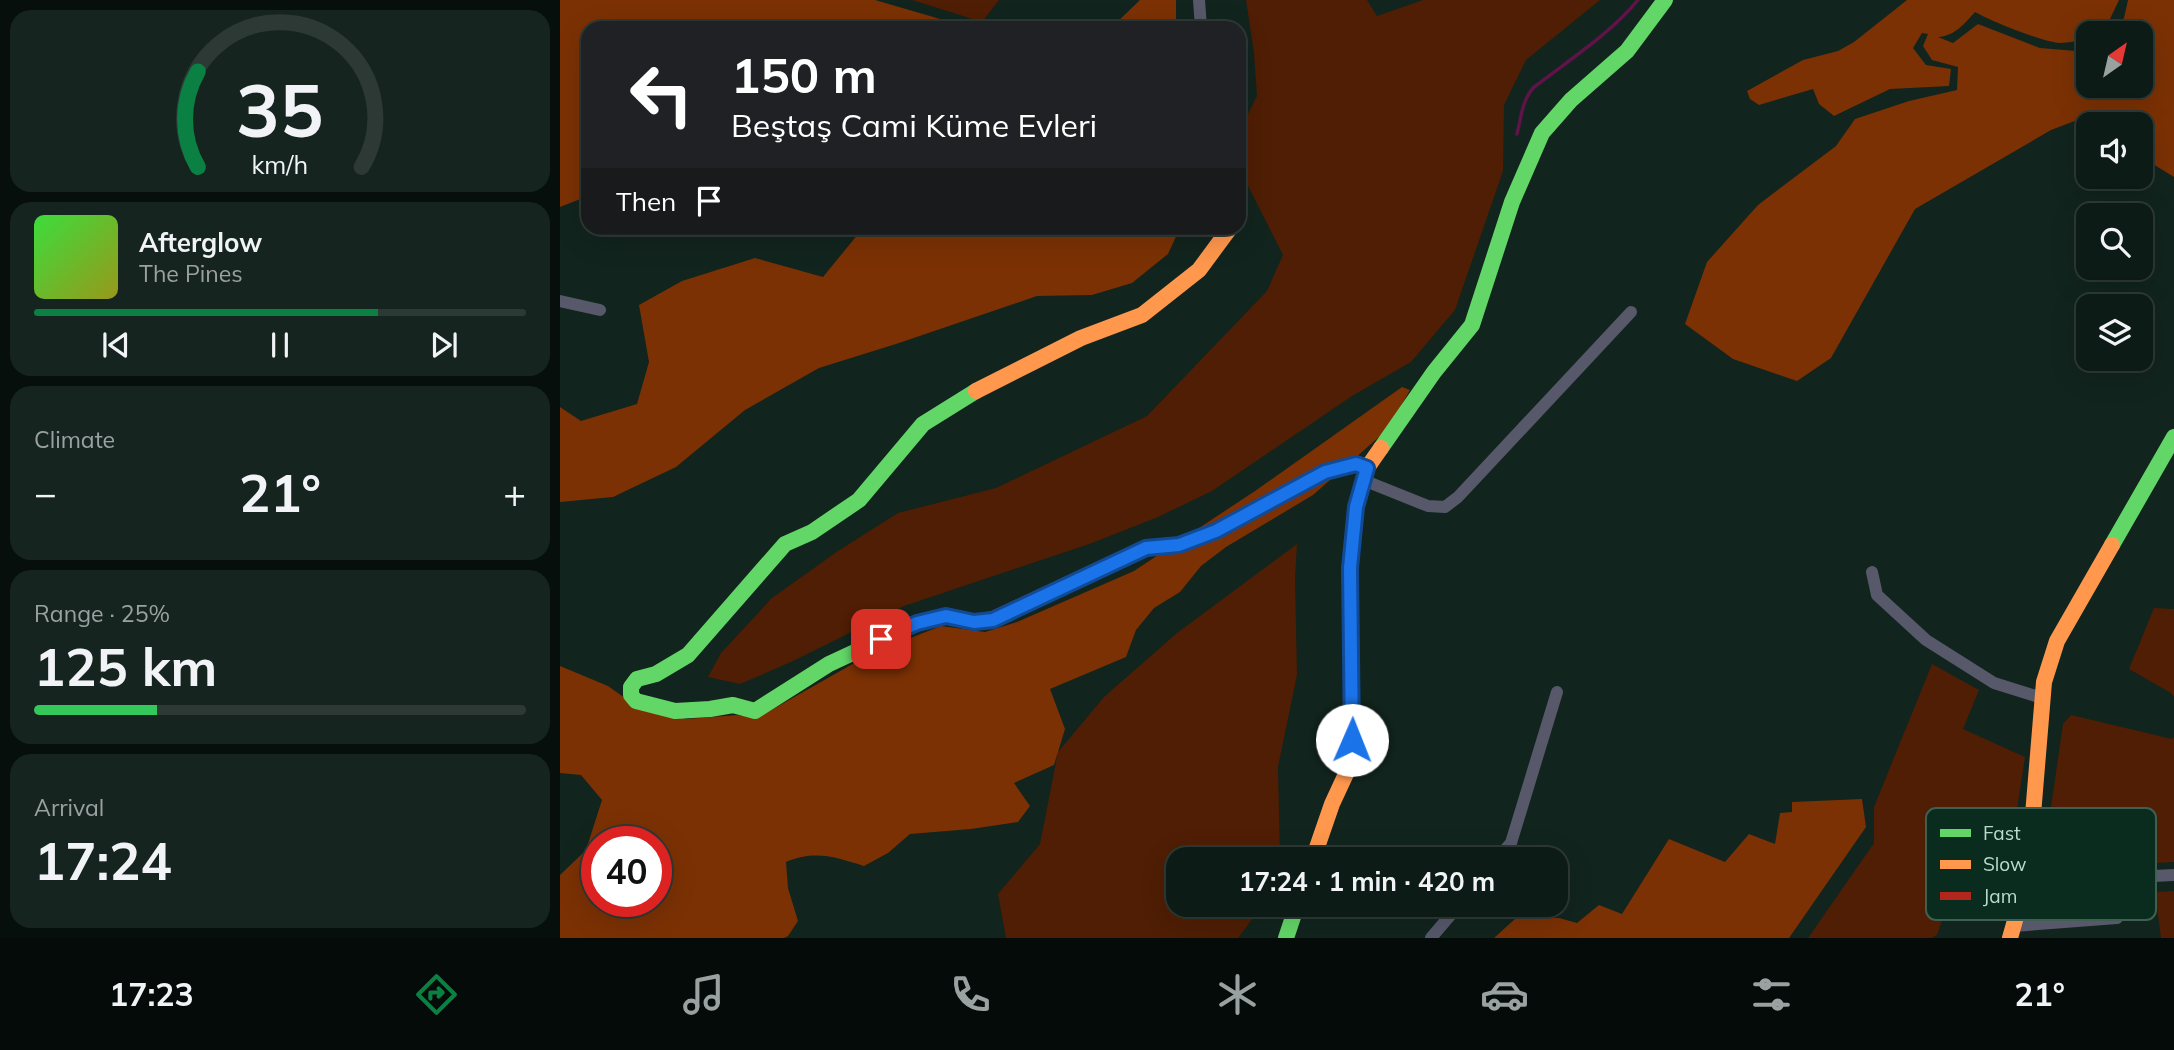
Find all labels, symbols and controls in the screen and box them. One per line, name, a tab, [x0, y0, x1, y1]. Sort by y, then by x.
north arrow	[2076, 21, 2152, 98]
map controls	[2076, 21, 2153, 371]
text: 150 m	[731, 44, 877, 105]
icon: left	[616, 49, 707, 140]
text: 35	[236, 64, 324, 155]
text: Beştaş Cami Küme Evleri	[731, 105, 1097, 145]
button: sound	[2076, 112, 2153, 189]
text: km/h	[252, 149, 308, 180]
icon: arrive	[690, 182, 728, 220]
text: Then	[616, 185, 676, 218]
button: search	[2076, 203, 2153, 280]
text: Afterglow	[139, 226, 262, 259]
text: The Pines	[139, 259, 243, 288]
button: layers	[2076, 294, 2153, 371]
icon: previous	[97, 326, 135, 364]
icon: pause	[261, 326, 299, 364]
icon: next	[425, 326, 463, 364]
text: Climate	[34, 425, 115, 454]
text: 21°	[239, 460, 321, 525]
text: −	[34, 469, 57, 517]
text: +	[503, 469, 526, 517]
text: Range · 25%	[34, 599, 170, 628]
pin	[851, 609, 911, 669]
icon: arrive	[862, 620, 900, 658]
text: 125 km	[34, 634, 217, 699]
position arrow	[1315, 703, 1389, 777]
text: Arrival	[34, 793, 104, 822]
legend	[1926, 808, 2156, 920]
text: Fast	[1983, 821, 2021, 845]
speed limit sign: 40	[581, 826, 672, 917]
text: 17:24	[34, 828, 172, 893]
text: Slow	[1983, 852, 2027, 876]
text: 17:24 · 1 min · 420 m	[1239, 865, 1495, 898]
text: Jam	[1983, 884, 2017, 908]
icon: directions	[412, 970, 461, 1019]
icon: music	[679, 970, 728, 1019]
icon: phone	[946, 970, 995, 1019]
icon: climate	[1213, 970, 1262, 1019]
icon: car	[1480, 970, 1529, 1019]
icon: filters	[1747, 970, 1796, 1019]
text: 17:23	[109, 974, 194, 1014]
text: 21°	[2014, 974, 2065, 1014]

